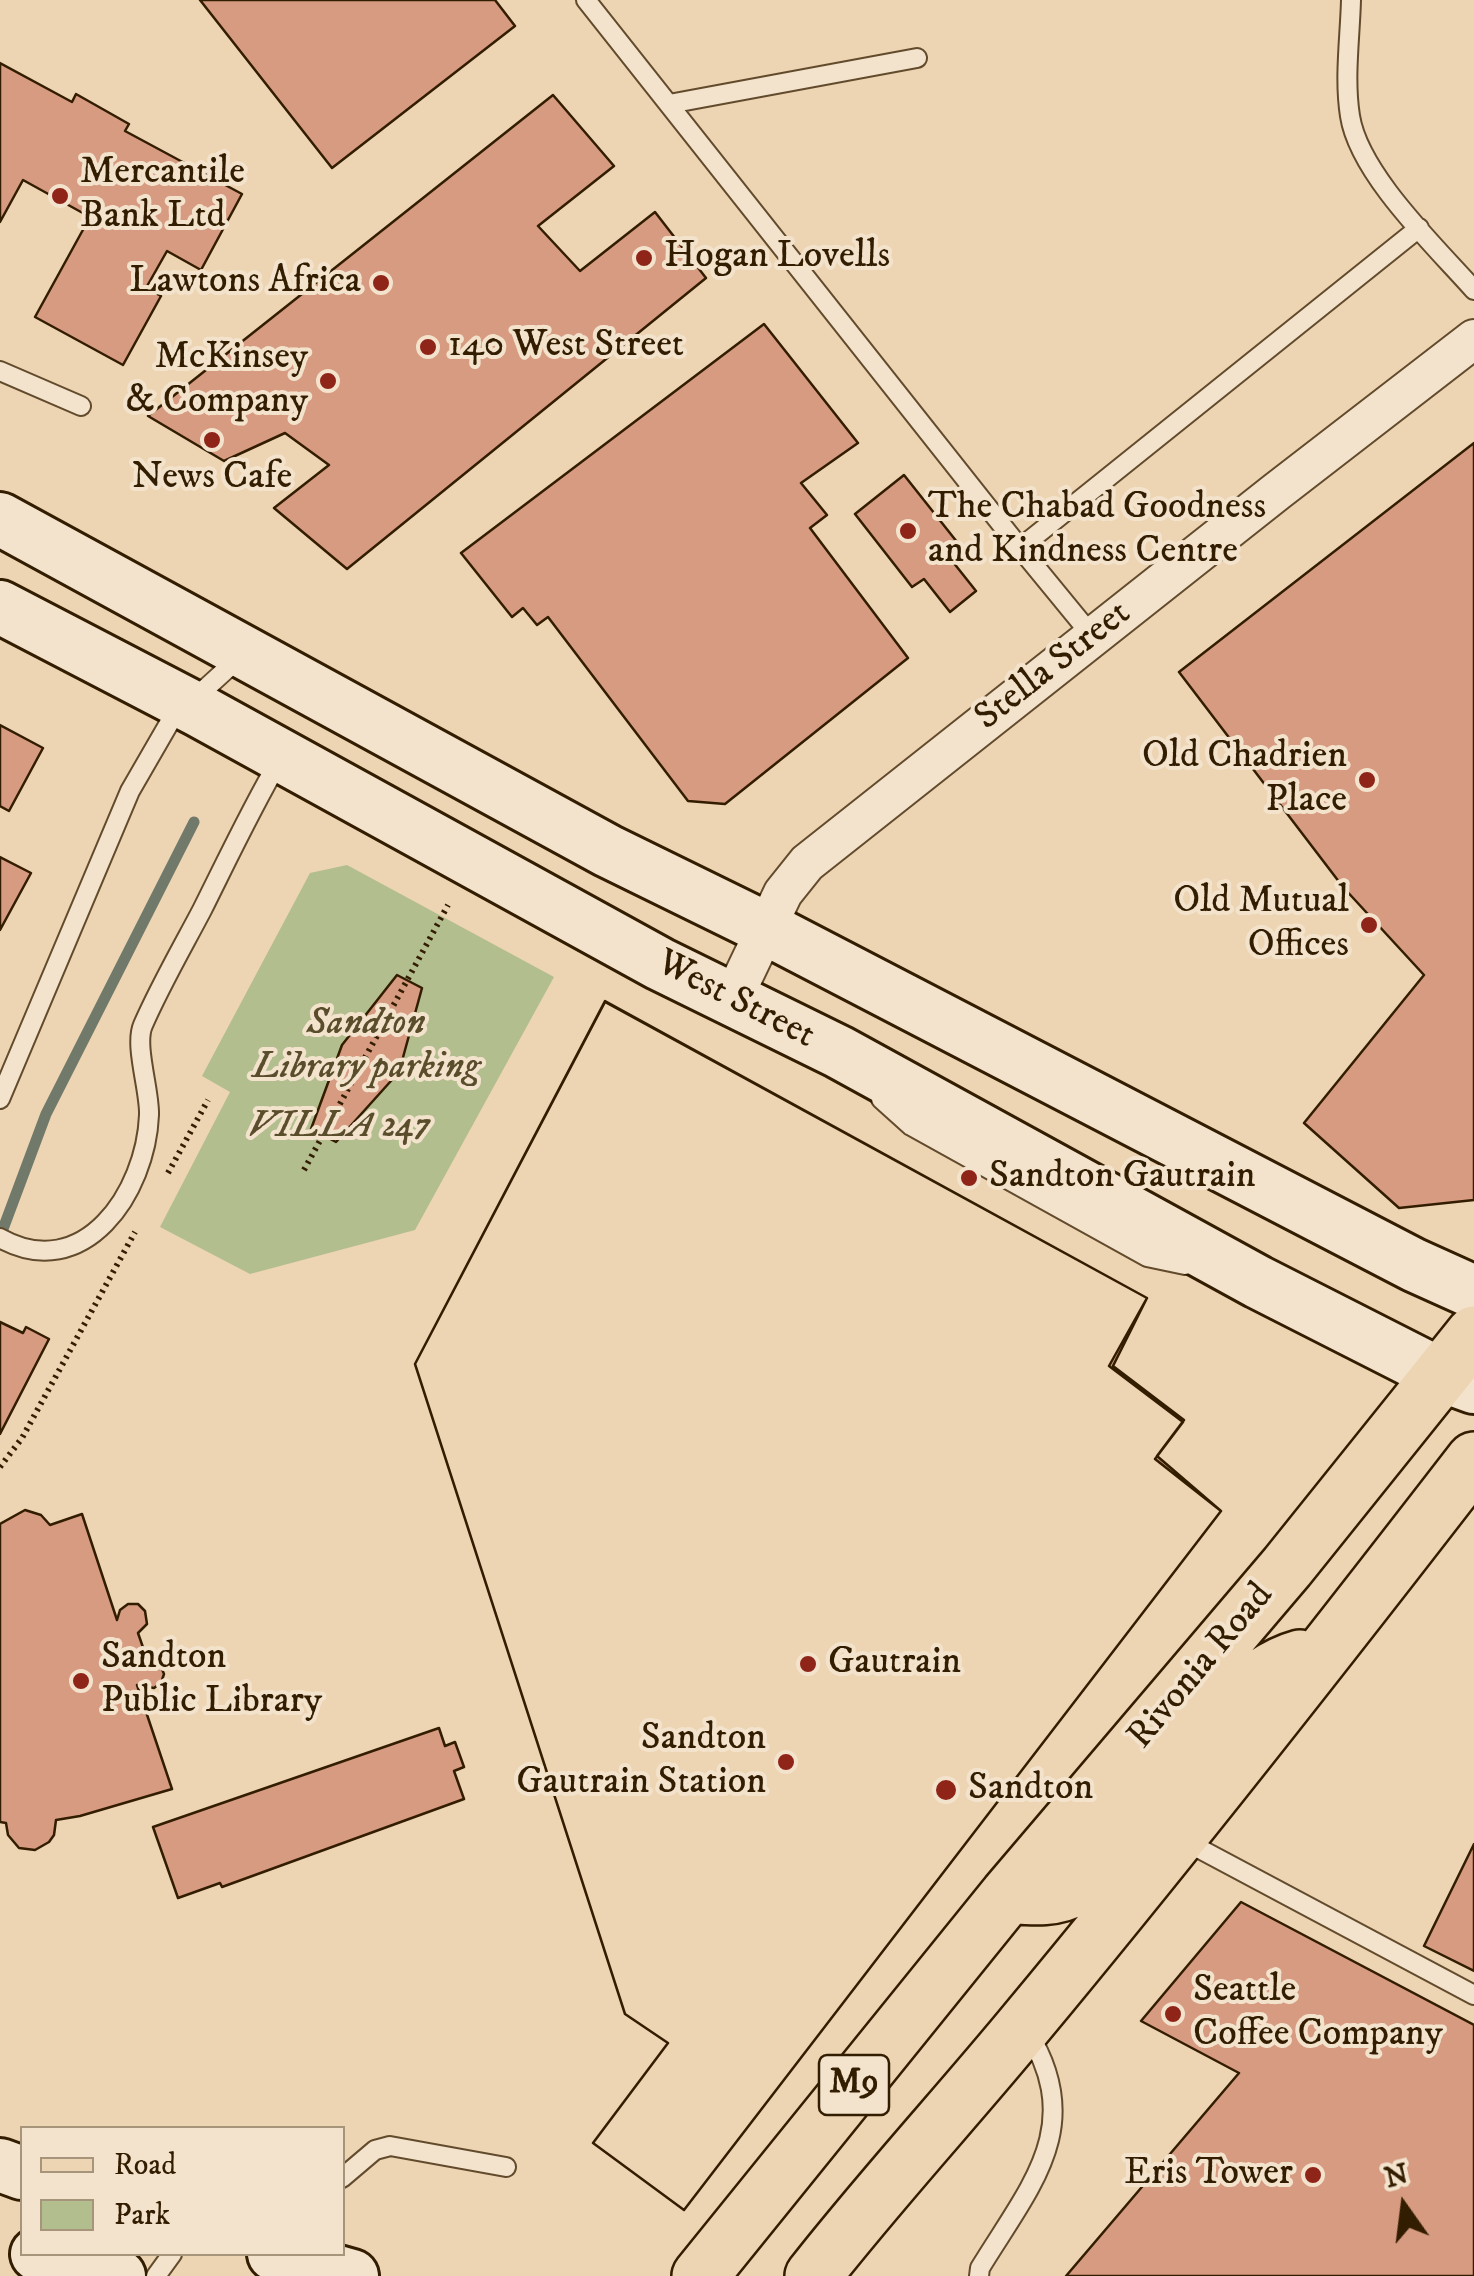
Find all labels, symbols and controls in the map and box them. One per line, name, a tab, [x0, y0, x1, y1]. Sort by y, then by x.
place label: Mercantile Bank Ltd	[80, 151, 245, 240]
marker: Mercantile Bank Ltd	[49, 185, 71, 207]
place label: Hogan Lovells	[664, 235, 890, 281]
marker: Hogan Lovells	[633, 247, 655, 269]
place label: Lawtons Africa	[129, 260, 361, 306]
marker: Lawtons Africa	[370, 272, 392, 294]
place label: 140 West Street	[448, 324, 684, 370]
place label: McKinsey & Company	[125, 336, 308, 426]
marker: 140 West Street	[417, 336, 439, 358]
marker: McKinsey & Company	[317, 370, 339, 392]
marker: News Cafe	[201, 429, 223, 451]
place label: News Cafe	[132, 456, 292, 502]
place label: The Chabad Goodness and Kindness Centre	[928, 486, 1266, 576]
marker: The Chabad Goodness and Kindness Centre	[897, 520, 919, 542]
street label: Stella Street	[967, 592, 1141, 742]
place label: Old Chadrien Place	[1142, 735, 1347, 824]
marker: Old Chadrien Place	[1356, 769, 1378, 791]
place label: Old Mutual Offices	[1173, 880, 1349, 969]
marker: Old Mutual Offices	[1358, 914, 1380, 936]
street label: West Street	[648, 942, 822, 1060]
park label: Sandton Library parking	[253, 1002, 479, 1092]
park label: VILLA 247	[248, 1105, 430, 1151]
place label: Sandton Gautrain	[989, 1155, 1256, 1201]
marker: Sandton Gautrain	[958, 1167, 980, 1189]
street label: Rivonia Road	[1119, 1575, 1285, 1759]
place label: Sandton Public Library	[101, 1636, 322, 1726]
place label: Gautrain	[828, 1641, 961, 1687]
marker: Gautrain	[797, 1653, 819, 1675]
marker: Sandton Public Library	[70, 1670, 92, 1692]
place label: Sandton Gautrain Station	[516, 1717, 766, 1806]
marker: Sandton Gautrain Station	[775, 1751, 797, 1773]
place label: Sandton	[968, 1767, 1093, 1813]
marker: Sandton	[933, 1777, 959, 1803]
place label: Seattle Coffee Company	[1193, 1969, 1443, 2058]
marker: Seattle Coffee Company	[1162, 2003, 1184, 2025]
road number: M9	[819, 2055, 889, 2115]
legend	[20, 2126, 345, 2256]
text: Road	[114, 2147, 176, 2184]
place label: Eris Tower	[1124, 2152, 1293, 2198]
north arrow	[1354, 2156, 1454, 2256]
text: N	[1381, 2157, 1412, 2196]
marker: Eris Tower	[1302, 2164, 1324, 2186]
text: Park	[114, 2197, 170, 2234]

